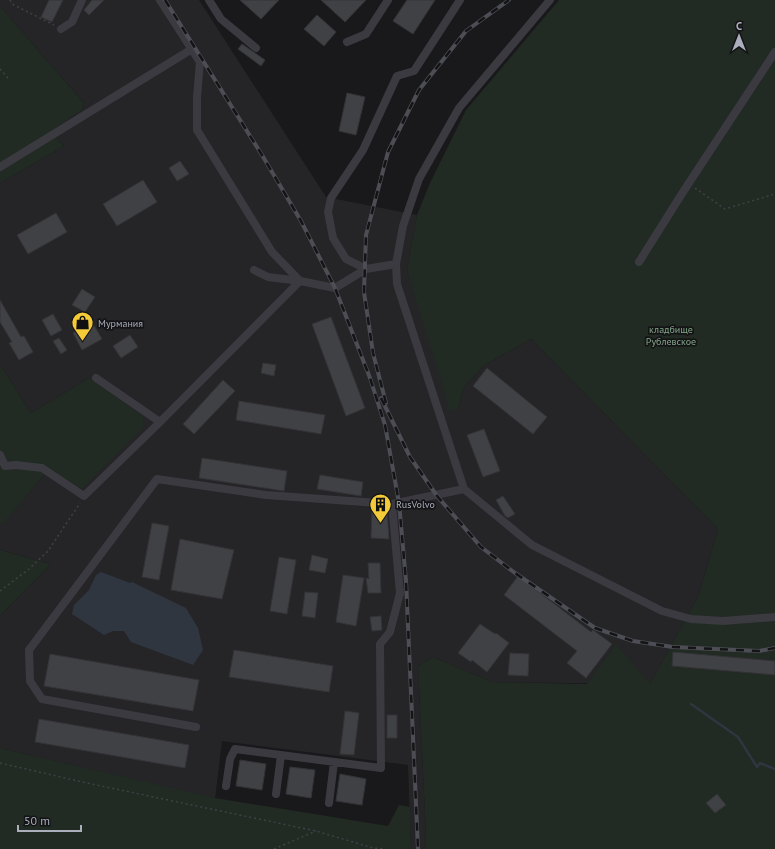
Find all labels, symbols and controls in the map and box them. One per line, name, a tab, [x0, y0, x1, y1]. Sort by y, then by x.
north arrow	[719, 16, 759, 56]
text: С	[736, 19, 742, 33]
shop icon: Мурмания	[69, 310, 95, 343]
place label: Мурмания	[98, 317, 143, 330]
park label: кладбище Рублевское	[646, 323, 696, 348]
building icon: RusVolvo	[368, 491, 394, 524]
place label: RusVolvo	[396, 498, 435, 511]
scale bar	[18, 807, 81, 833]
text: 50 m	[24, 813, 50, 828]

